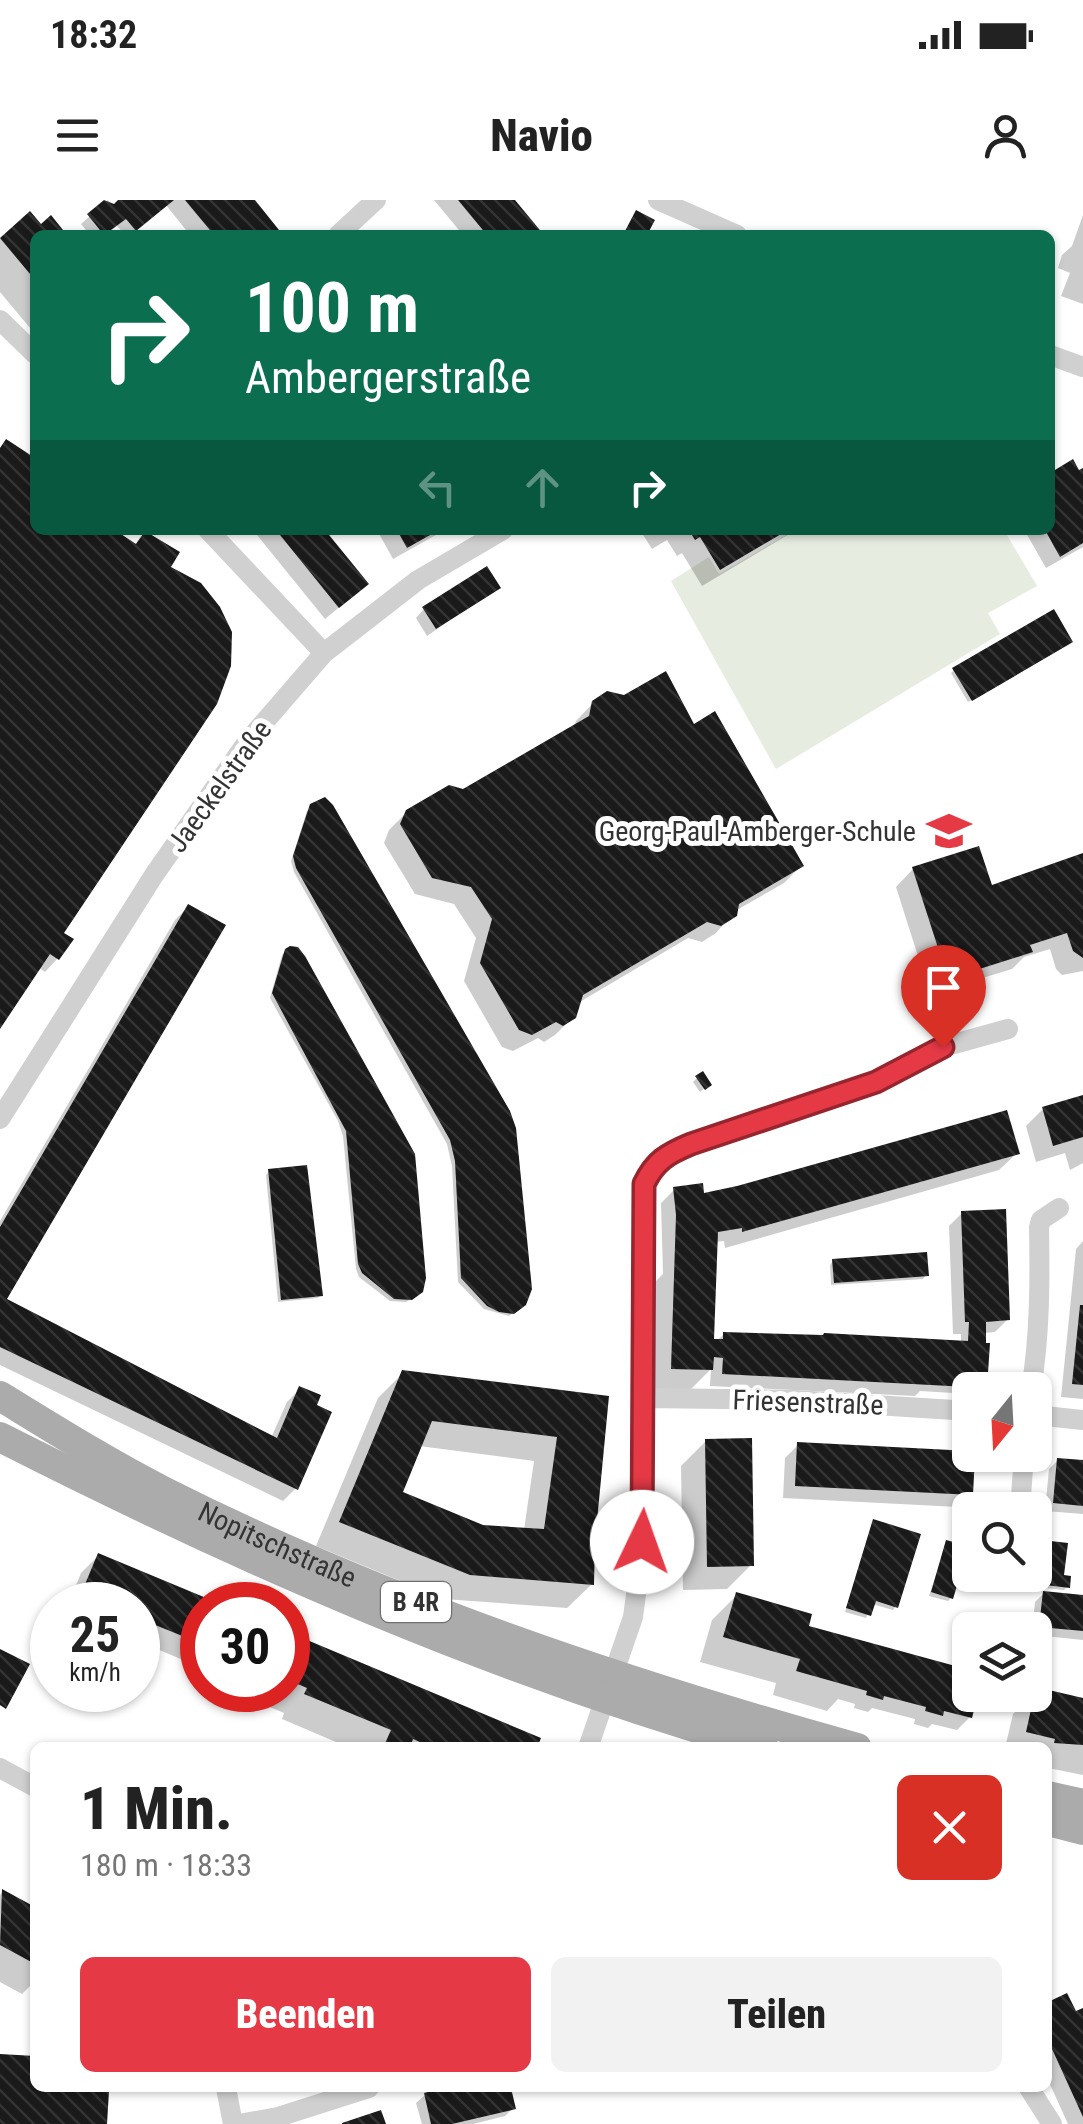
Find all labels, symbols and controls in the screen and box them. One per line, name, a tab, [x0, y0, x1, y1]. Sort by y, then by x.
text: 18:32	[50, 13, 137, 57]
icon: menu	[50, 108, 105, 163]
icon: person	[978, 108, 1033, 163]
text: Navio	[490, 109, 593, 162]
text: 100 m	[245, 267, 419, 349]
icon: right	[80, 270, 210, 400]
text: Ambergerstraße	[245, 351, 531, 404]
icon: left	[410, 460, 465, 515]
icon: ahead	[515, 460, 570, 515]
icon: right	[620, 460, 675, 515]
street label: Jaeckelstraße	[160, 714, 278, 859]
school or university icon: Georg-Paul-Amberger-Schule	[925, 807, 973, 855]
place label: Georg-Paul-Amberger-Schule	[599, 815, 916, 848]
pin	[901, 945, 986, 1048]
icon: arrive	[916, 960, 971, 1015]
north arrow	[952, 1372, 1052, 1472]
map controls	[952, 1372, 1052, 1712]
street label: Friesenstraße	[732, 1383, 884, 1422]
position arrow	[590, 1490, 694, 1594]
button: search	[952, 1492, 1052, 1592]
street label: Nopitschstraße	[193, 1495, 361, 1595]
speed limit sign: 30	[180, 1582, 310, 1712]
road number: B 4R	[381, 1582, 451, 1622]
text: 25	[70, 1606, 120, 1664]
button: layers	[952, 1612, 1052, 1712]
text: km/h	[69, 1658, 121, 1687]
text: 1 Min.	[80, 1773, 233, 1844]
button: close	[897, 1775, 1002, 1880]
text: 180 m · 18:33	[80, 1846, 252, 1884]
button: Beenden	[80, 1957, 531, 2072]
button: Teilen	[551, 1957, 1002, 2072]

